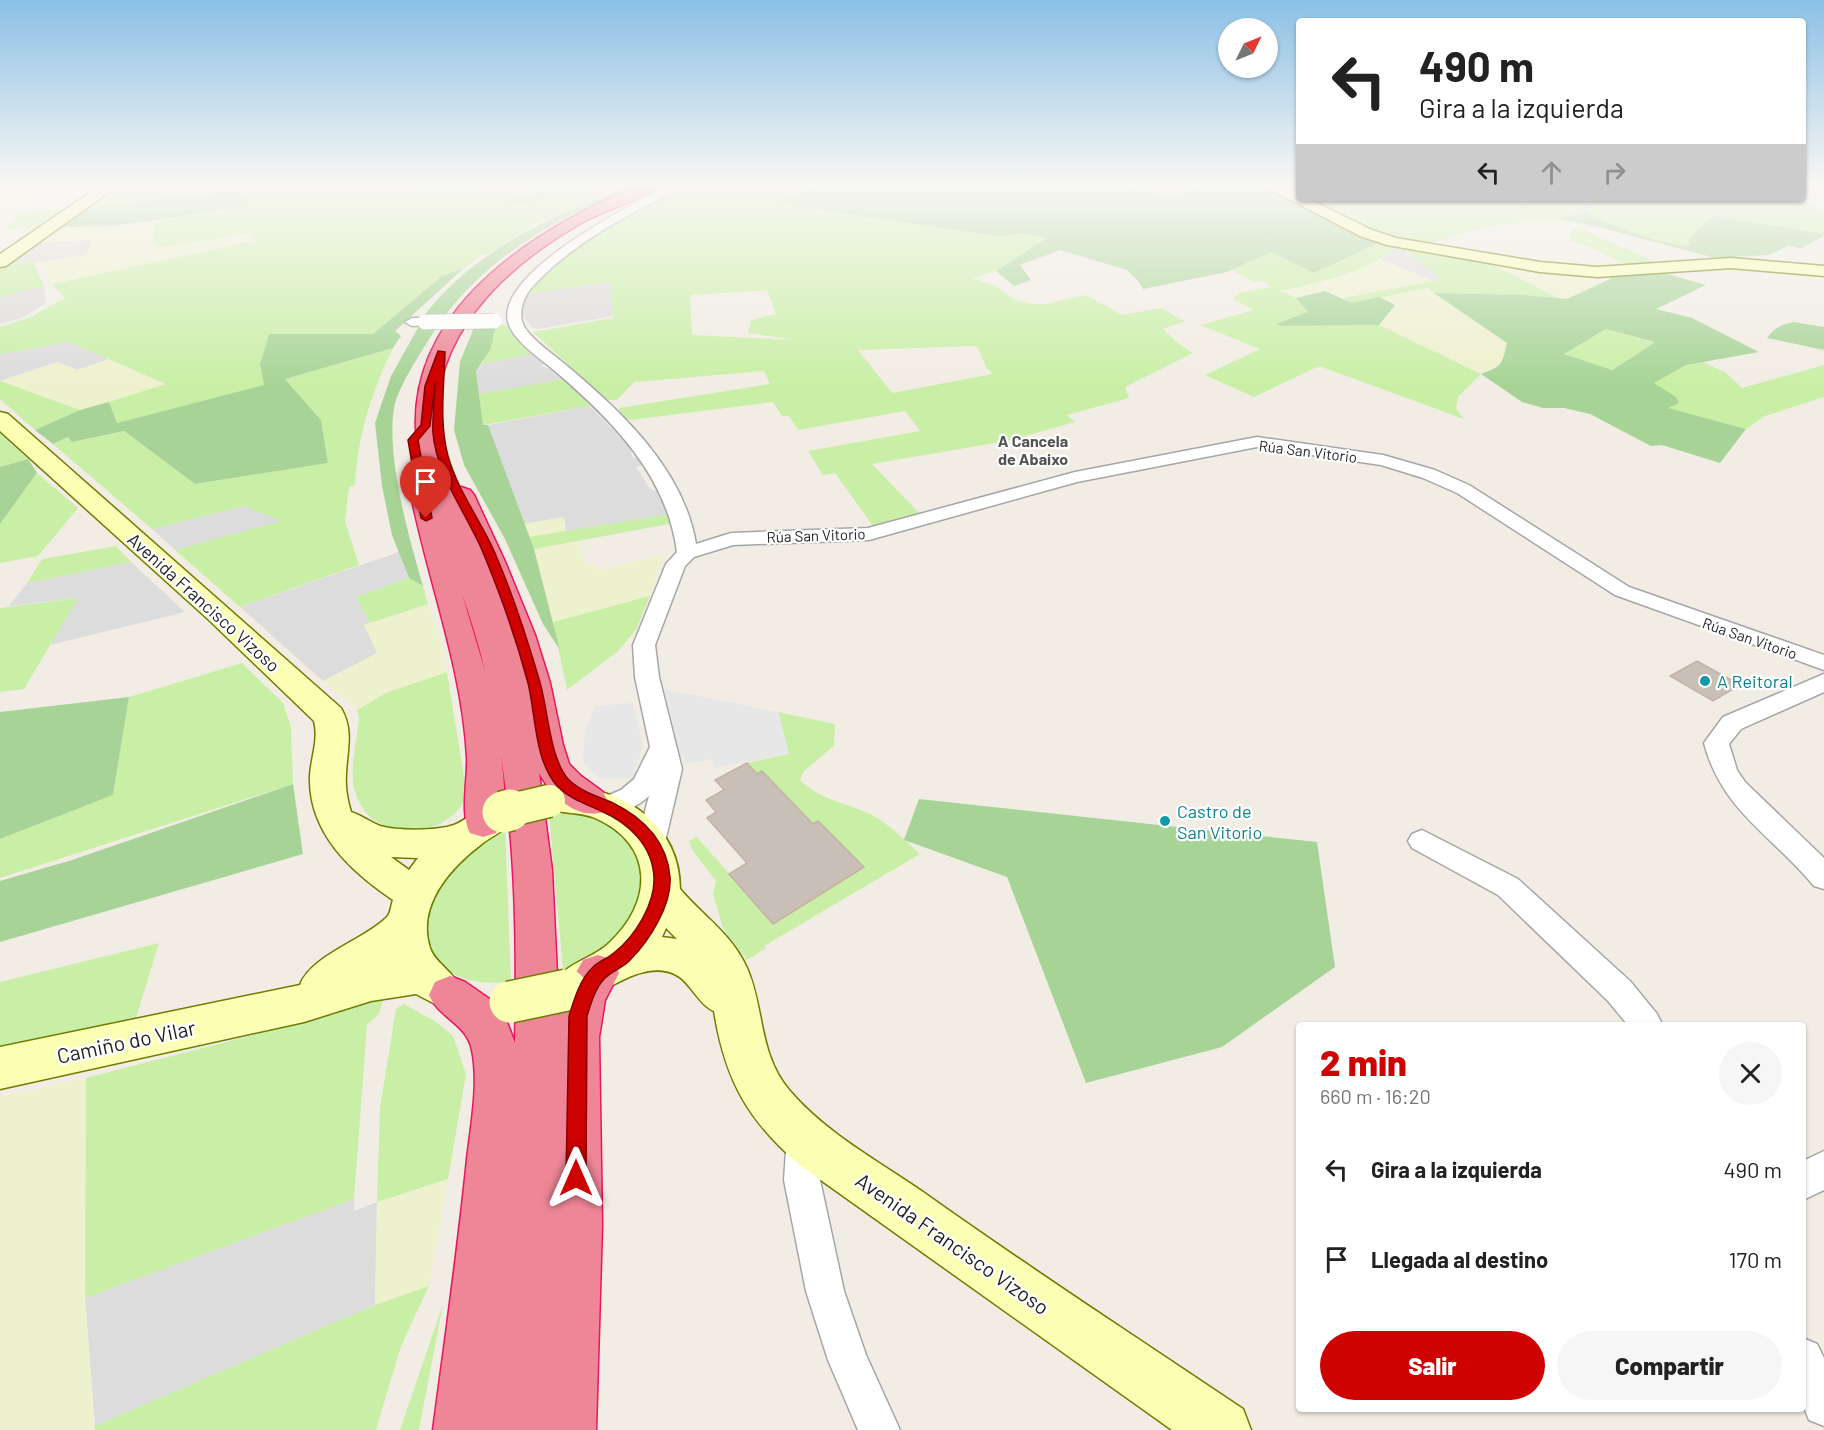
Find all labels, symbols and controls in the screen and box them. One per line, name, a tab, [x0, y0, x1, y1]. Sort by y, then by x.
north arrow	[1218, 18, 1278, 78]
map controls	[1218, 18, 1278, 78]
text: 490 m	[1419, 40, 1534, 90]
icon: left	[1320, 42, 1398, 120]
text: Gira a la izquierda	[1419, 91, 1624, 123]
icon: left	[1472, 156, 1505, 189]
icon: ahead	[1535, 156, 1568, 189]
icon: right	[1598, 156, 1631, 189]
district label: A Cancela de Abaixo	[998, 431, 1068, 468]
street label: Rúa San Vitorio	[1258, 436, 1358, 466]
pin	[400, 456, 451, 518]
icon: arrive	[409, 465, 442, 498]
street label: Rúa San Vitorio	[766, 524, 866, 546]
street label: Avenida Francisco Vizoso	[123, 528, 285, 676]
street label: Rúa San Vitorio	[1700, 613, 1800, 663]
place label: A Reitoral	[1717, 670, 1793, 692]
marker: A Reitoral	[1698, 674, 1712, 688]
place label: Castro de San Vitorio	[1177, 800, 1262, 843]
marker: Castro de San Vitorio	[1158, 814, 1172, 828]
street label: Camiño do Vilar	[54, 1014, 198, 1068]
text: 2 min	[1320, 1040, 1407, 1083]
button: close	[1719, 1042, 1782, 1105]
text: 660 m · 16:20	[1320, 1084, 1431, 1108]
position arrow	[544, 1146, 608, 1210]
icon: left	[1320, 1153, 1353, 1186]
text: Gira a la izquierda	[1371, 1156, 1542, 1182]
text: 490 m	[1723, 1156, 1782, 1182]
street label: Avenida Francisco Vizoso	[852, 1167, 1054, 1319]
icon: arrive	[1320, 1243, 1353, 1276]
text: Llegada al destino	[1371, 1246, 1548, 1272]
text: 170 m	[1729, 1246, 1782, 1272]
button: Salir	[1320, 1331, 1545, 1400]
button: Compartir	[1557, 1331, 1782, 1400]

